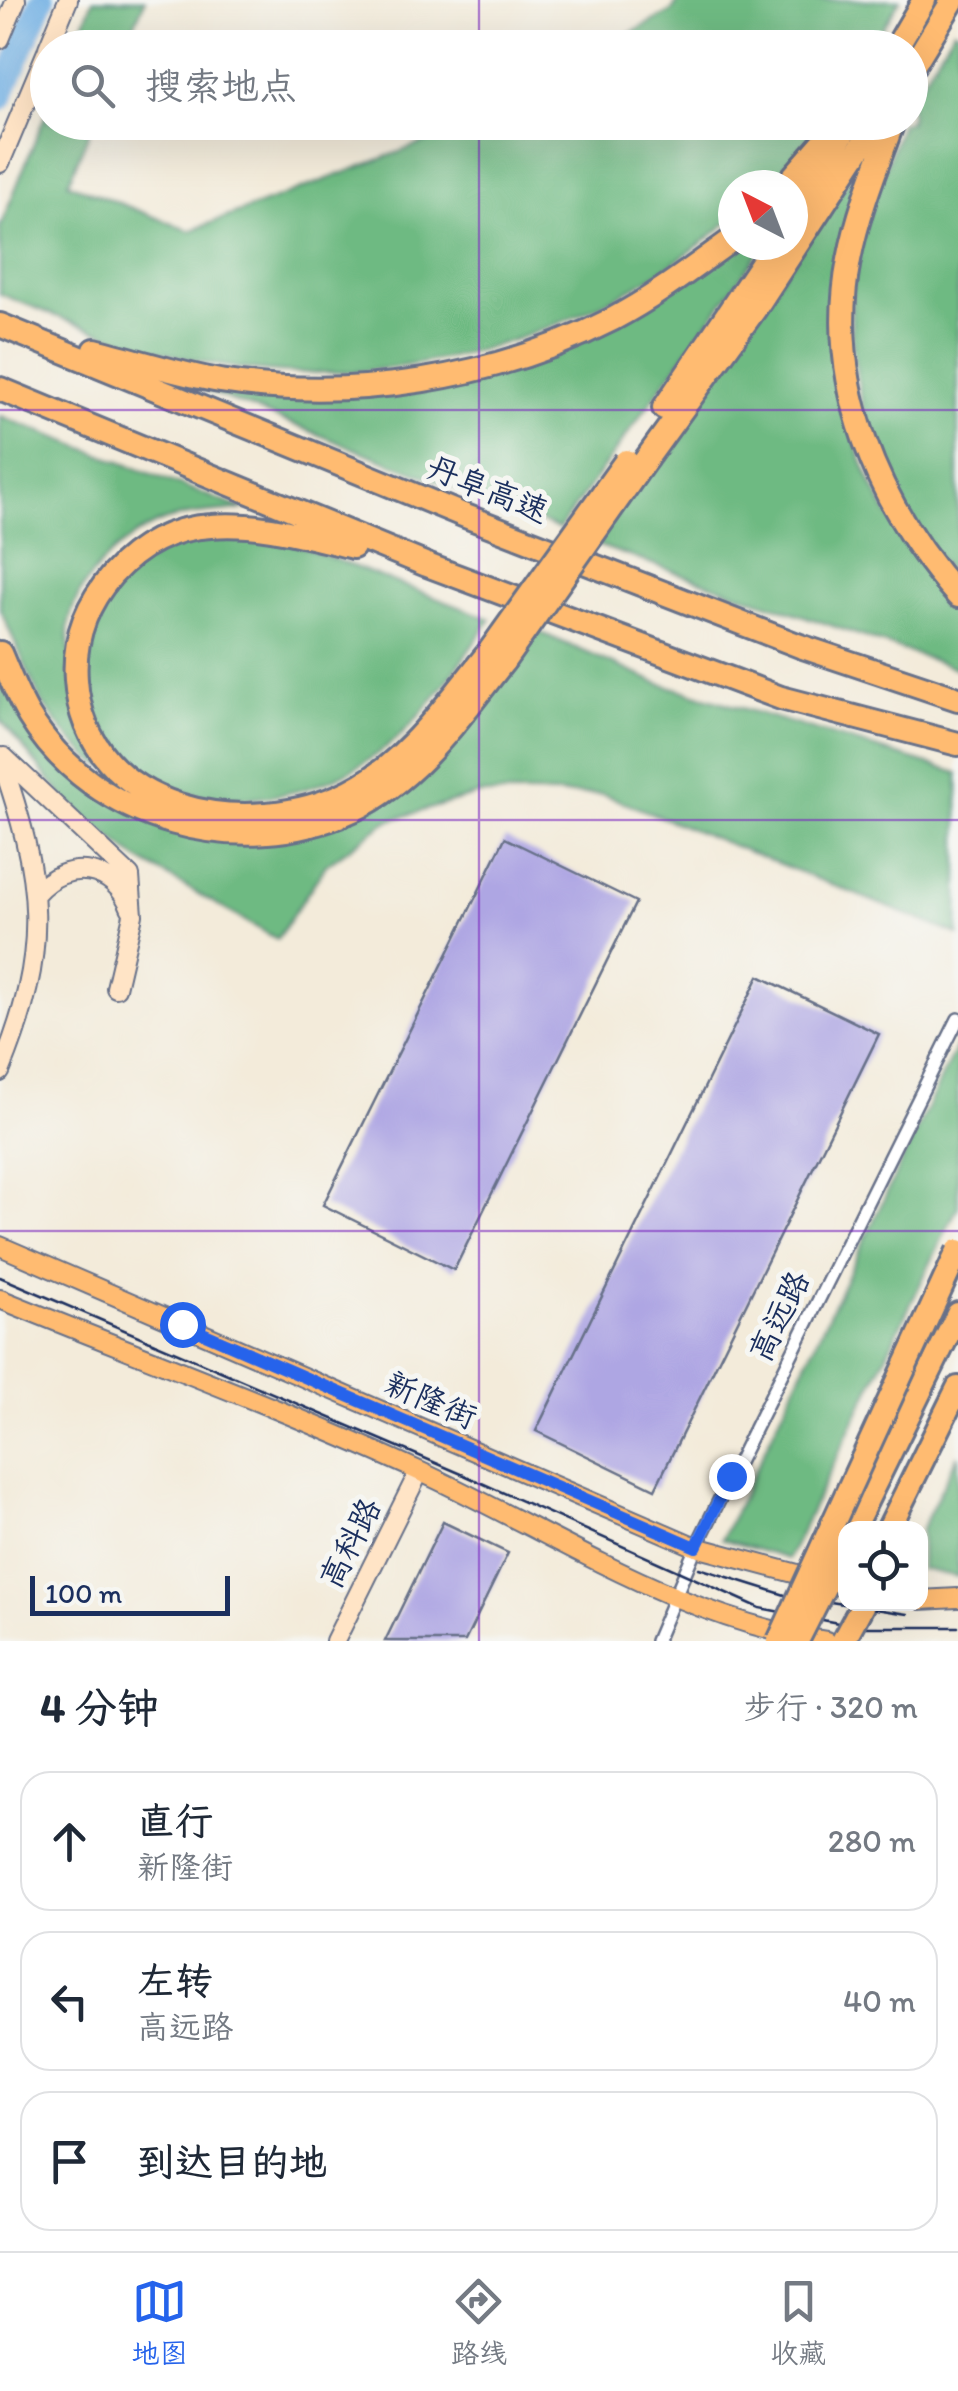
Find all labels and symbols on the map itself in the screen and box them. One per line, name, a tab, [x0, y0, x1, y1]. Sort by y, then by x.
north arrow	[718, 170, 808, 260]
street label: 丹阜高速	[422, 447, 554, 531]
street label: 高远路	[741, 1265, 817, 1367]
route start	[160, 1302, 206, 1348]
street label: 新隆街	[379, 1364, 483, 1436]
route end	[709, 1454, 755, 1500]
street label: 高科路	[311, 1492, 389, 1594]
scale bar	[30, 1571, 230, 1616]

